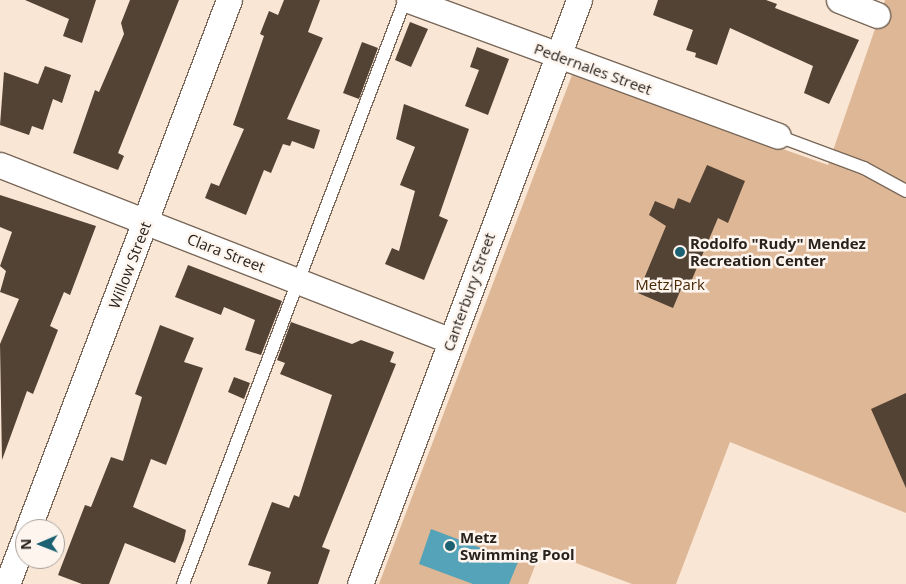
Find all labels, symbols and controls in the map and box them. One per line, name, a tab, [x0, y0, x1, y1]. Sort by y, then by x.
street label: Pedernales Street	[532, 39, 654, 99]
street label: Willow Street	[105, 219, 155, 311]
street label: Clara Street	[185, 230, 267, 276]
street label: Canterbury Street	[439, 230, 499, 354]
place label: Rodolfo "Rudy" Mendez Recreation Center	[690, 234, 866, 269]
marker: Rodolfo "Rudy" Mendez Recreation Center	[674, 246, 686, 258]
park label: Metz Park	[635, 276, 705, 294]
north arrow	[15, 519, 65, 569]
place label: Metz Swimming Pool	[460, 528, 575, 563]
text: N	[16, 538, 35, 550]
marker: Metz Swimming Pool	[444, 540, 456, 552]

